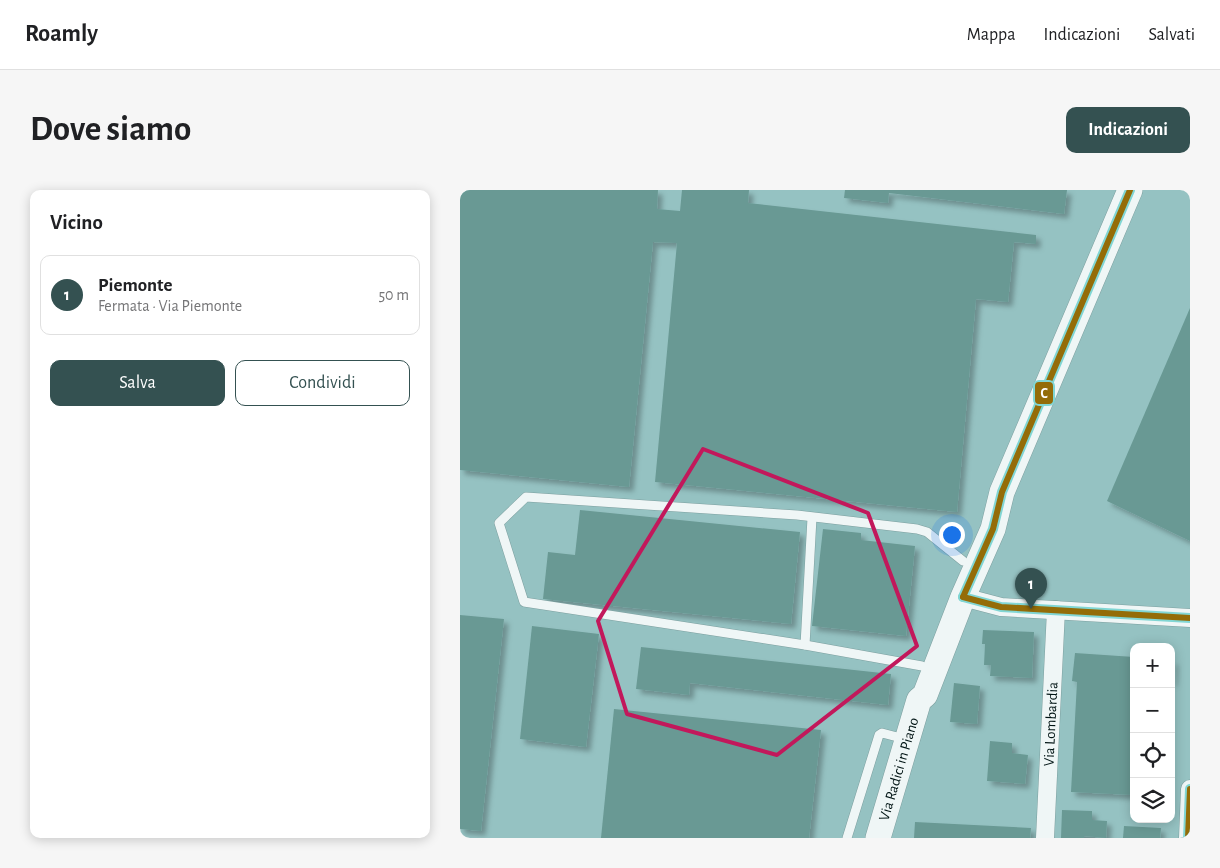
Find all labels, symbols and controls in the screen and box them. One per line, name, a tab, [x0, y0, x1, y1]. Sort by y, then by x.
text: Roamly	[25, 22, 98, 46]
text: Mappa	[967, 26, 1016, 44]
text: Indicazioni	[1044, 26, 1120, 44]
text: Salvati	[1148, 26, 1195, 44]
button: Indicazioni	[1066, 107, 1190, 153]
text: Dove siamo	[30, 112, 191, 147]
text: Vicino	[50, 212, 103, 233]
text: Piemonte	[98, 276, 172, 295]
text: 1	[64, 287, 70, 303]
text: 50 m	[378, 287, 409, 303]
text: Fermata · Via Piemonte	[98, 298, 242, 314]
button: Salva	[50, 360, 225, 406]
button: Condividi	[235, 360, 410, 406]
line badge: C	[1034, 381, 1054, 405]
text: C	[1040, 387, 1048, 401]
your location	[939, 522, 965, 548]
pin: 1	[1015, 568, 1047, 609]
map controls	[1130, 643, 1175, 823]
button: +	[1130, 643, 1175, 688]
street label: Via Lombardia	[1041, 682, 1061, 767]
button: −	[1130, 688, 1175, 733]
street label: Via Radici in Piano	[877, 716, 921, 823]
button: locate	[1130, 733, 1175, 778]
button: layers	[1130, 778, 1175, 823]

